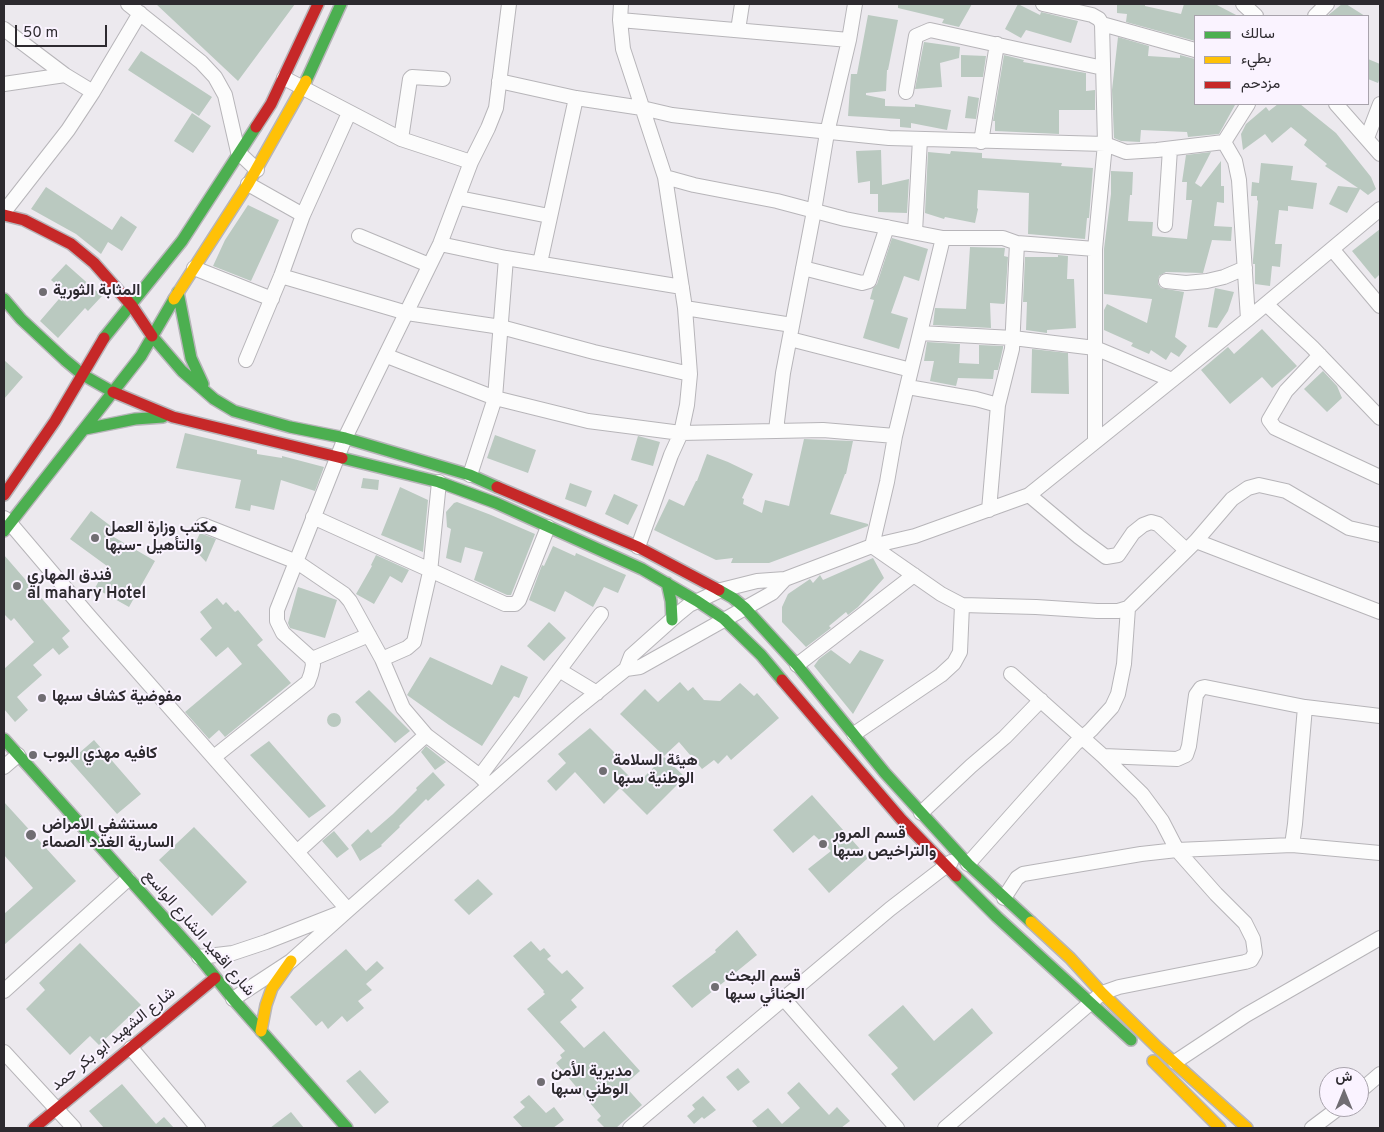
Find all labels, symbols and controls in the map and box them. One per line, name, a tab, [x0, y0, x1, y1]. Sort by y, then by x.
scale bar	[18, 15, 110, 47]
legend	[1194, 15, 1369, 105]
text: 50 m	[23, 24, 58, 43]
text: سالك	[1241, 25, 1275, 44]
text: بطيء	[1241, 50, 1271, 69]
text: مزدحم	[1241, 75, 1280, 94]
place label: المثابة الثورية	[53, 282, 140, 302]
marker: المثابة الثورية	[37, 286, 49, 298]
place label: مكتب وزارة العمل والتأهيل -سبها	[105, 519, 217, 557]
marker: مكتب وزارة العمل والتأهيل -سبها	[89, 532, 101, 544]
place label: فندق المهاري al mahary Hotel	[27, 567, 146, 605]
marker: فندق المهاري al mahary Hotel	[11, 580, 23, 592]
place label: مفوضية كشاف سبها	[52, 688, 182, 708]
marker: مفوضية كشاف سبها	[36, 692, 48, 704]
place label: كافيه مهدي البوب	[43, 745, 157, 765]
marker: كافيه مهدي البوب	[27, 749, 39, 761]
place label: هيئة السلامة الوطنية سبها	[613, 752, 698, 790]
marker: هيئة السلامة الوطنية سبها	[597, 765, 609, 777]
place label: مستشفي الامراض السارية الغدد الصماء	[42, 816, 174, 854]
place label: قسم المرور والتراخيص سبها	[833, 825, 936, 863]
marker: مستشفي الامراض السارية الغدد الصماء	[24, 828, 38, 842]
marker: قسم المرور والتراخيص سبها	[817, 838, 829, 850]
street label: شارع اقعيد الشارع الواسع	[138, 867, 258, 1001]
place label: قسم البحث الجنائي سبها	[725, 968, 805, 1006]
marker: قسم البحث الجنائي سبها	[709, 981, 721, 993]
street label: شارع الشهيد ابو بكر حمد	[48, 984, 180, 1096]
place label: مديرية الأمن الوطني سبها	[551, 1063, 632, 1101]
north arrow	[1319, 1067, 1369, 1117]
text: ش	[1336, 1069, 1352, 1086]
marker: مديرية الأمن الوطني سبها	[535, 1076, 547, 1088]

